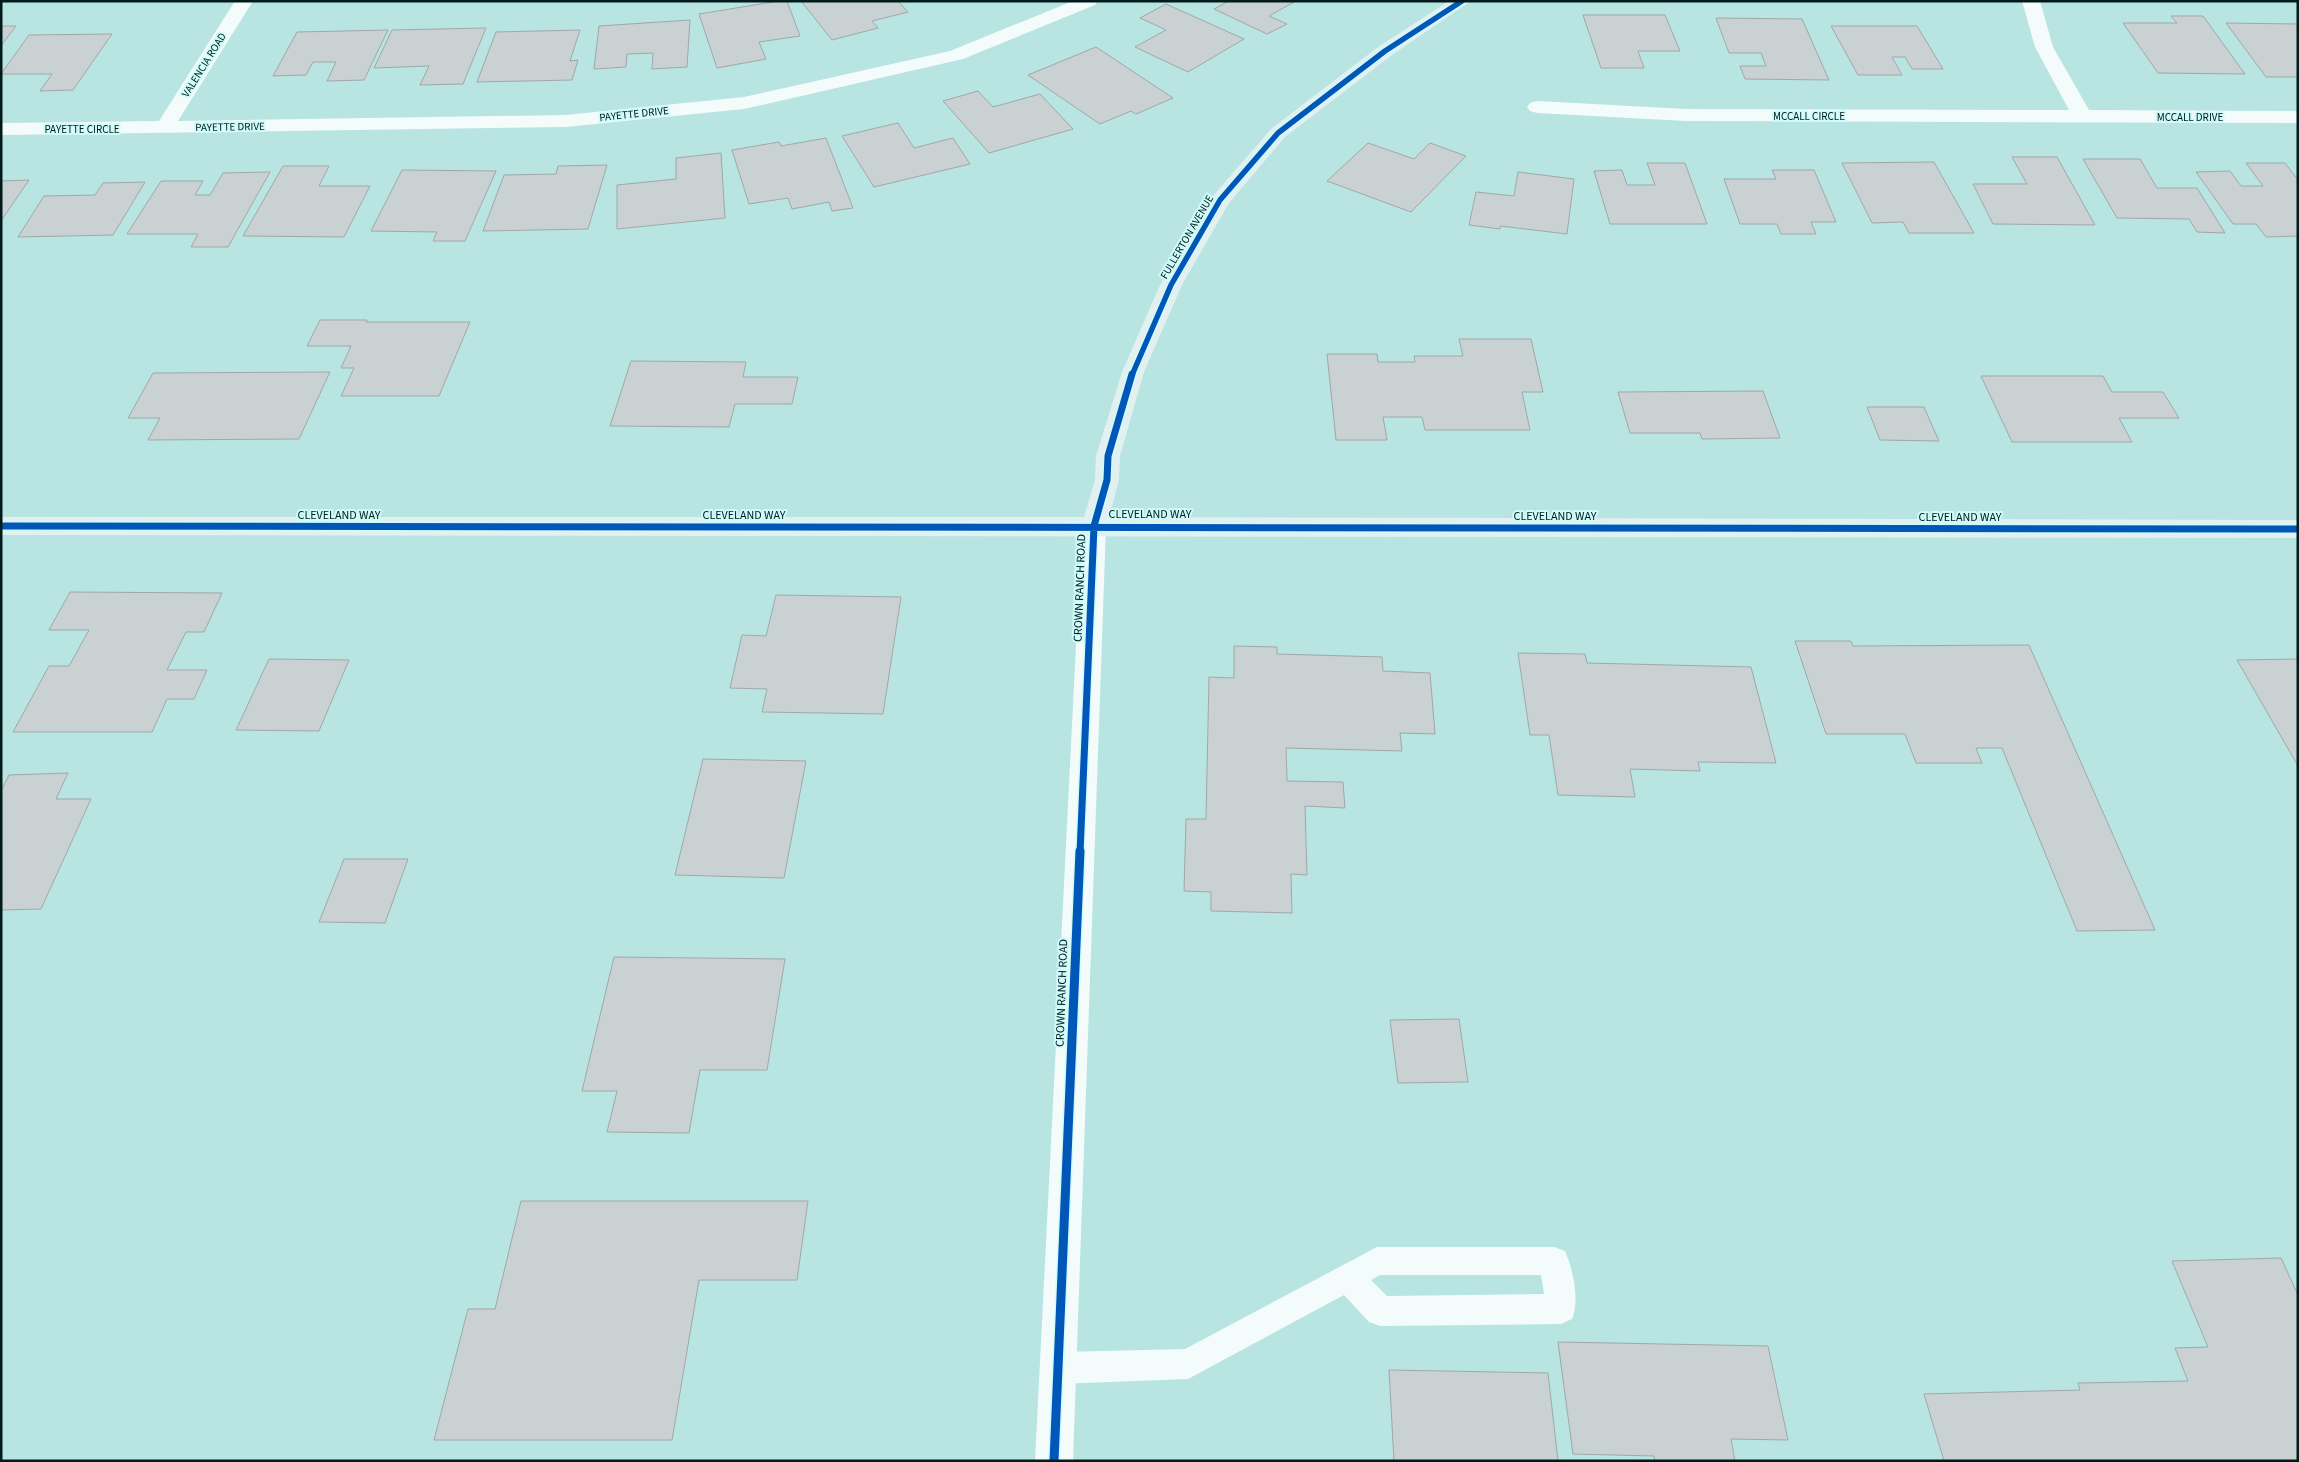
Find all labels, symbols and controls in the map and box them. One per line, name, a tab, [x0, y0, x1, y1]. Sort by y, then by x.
street label: VALENCIA ROAD	[178, 30, 230, 100]
street label: PAYETTE DRIVE	[599, 103, 670, 125]
street label: MCCALL CIRCLE	[1773, 109, 1845, 124]
street label: MCCALL DRIVE	[2157, 110, 2223, 125]
street label: PAYETTE DRIVE	[195, 119, 265, 135]
street label: PAYETTE CIRCLE	[44, 122, 120, 137]
street label: FULLERTON AVENUE	[1157, 192, 1217, 282]
street label: CLEVELAND WAY	[1109, 506, 1192, 523]
street label: CLEVELAND WAY	[298, 507, 381, 524]
street label: CLEVELAND WAY	[703, 507, 786, 524]
street label: CLEVELAND WAY	[1514, 508, 1597, 525]
street label: CLEVELAND WAY	[1919, 509, 2002, 526]
street label: CROWN RANCH ROAD	[1070, 534, 1090, 642]
street label: CROWN RANCH ROAD	[1052, 939, 1072, 1047]

